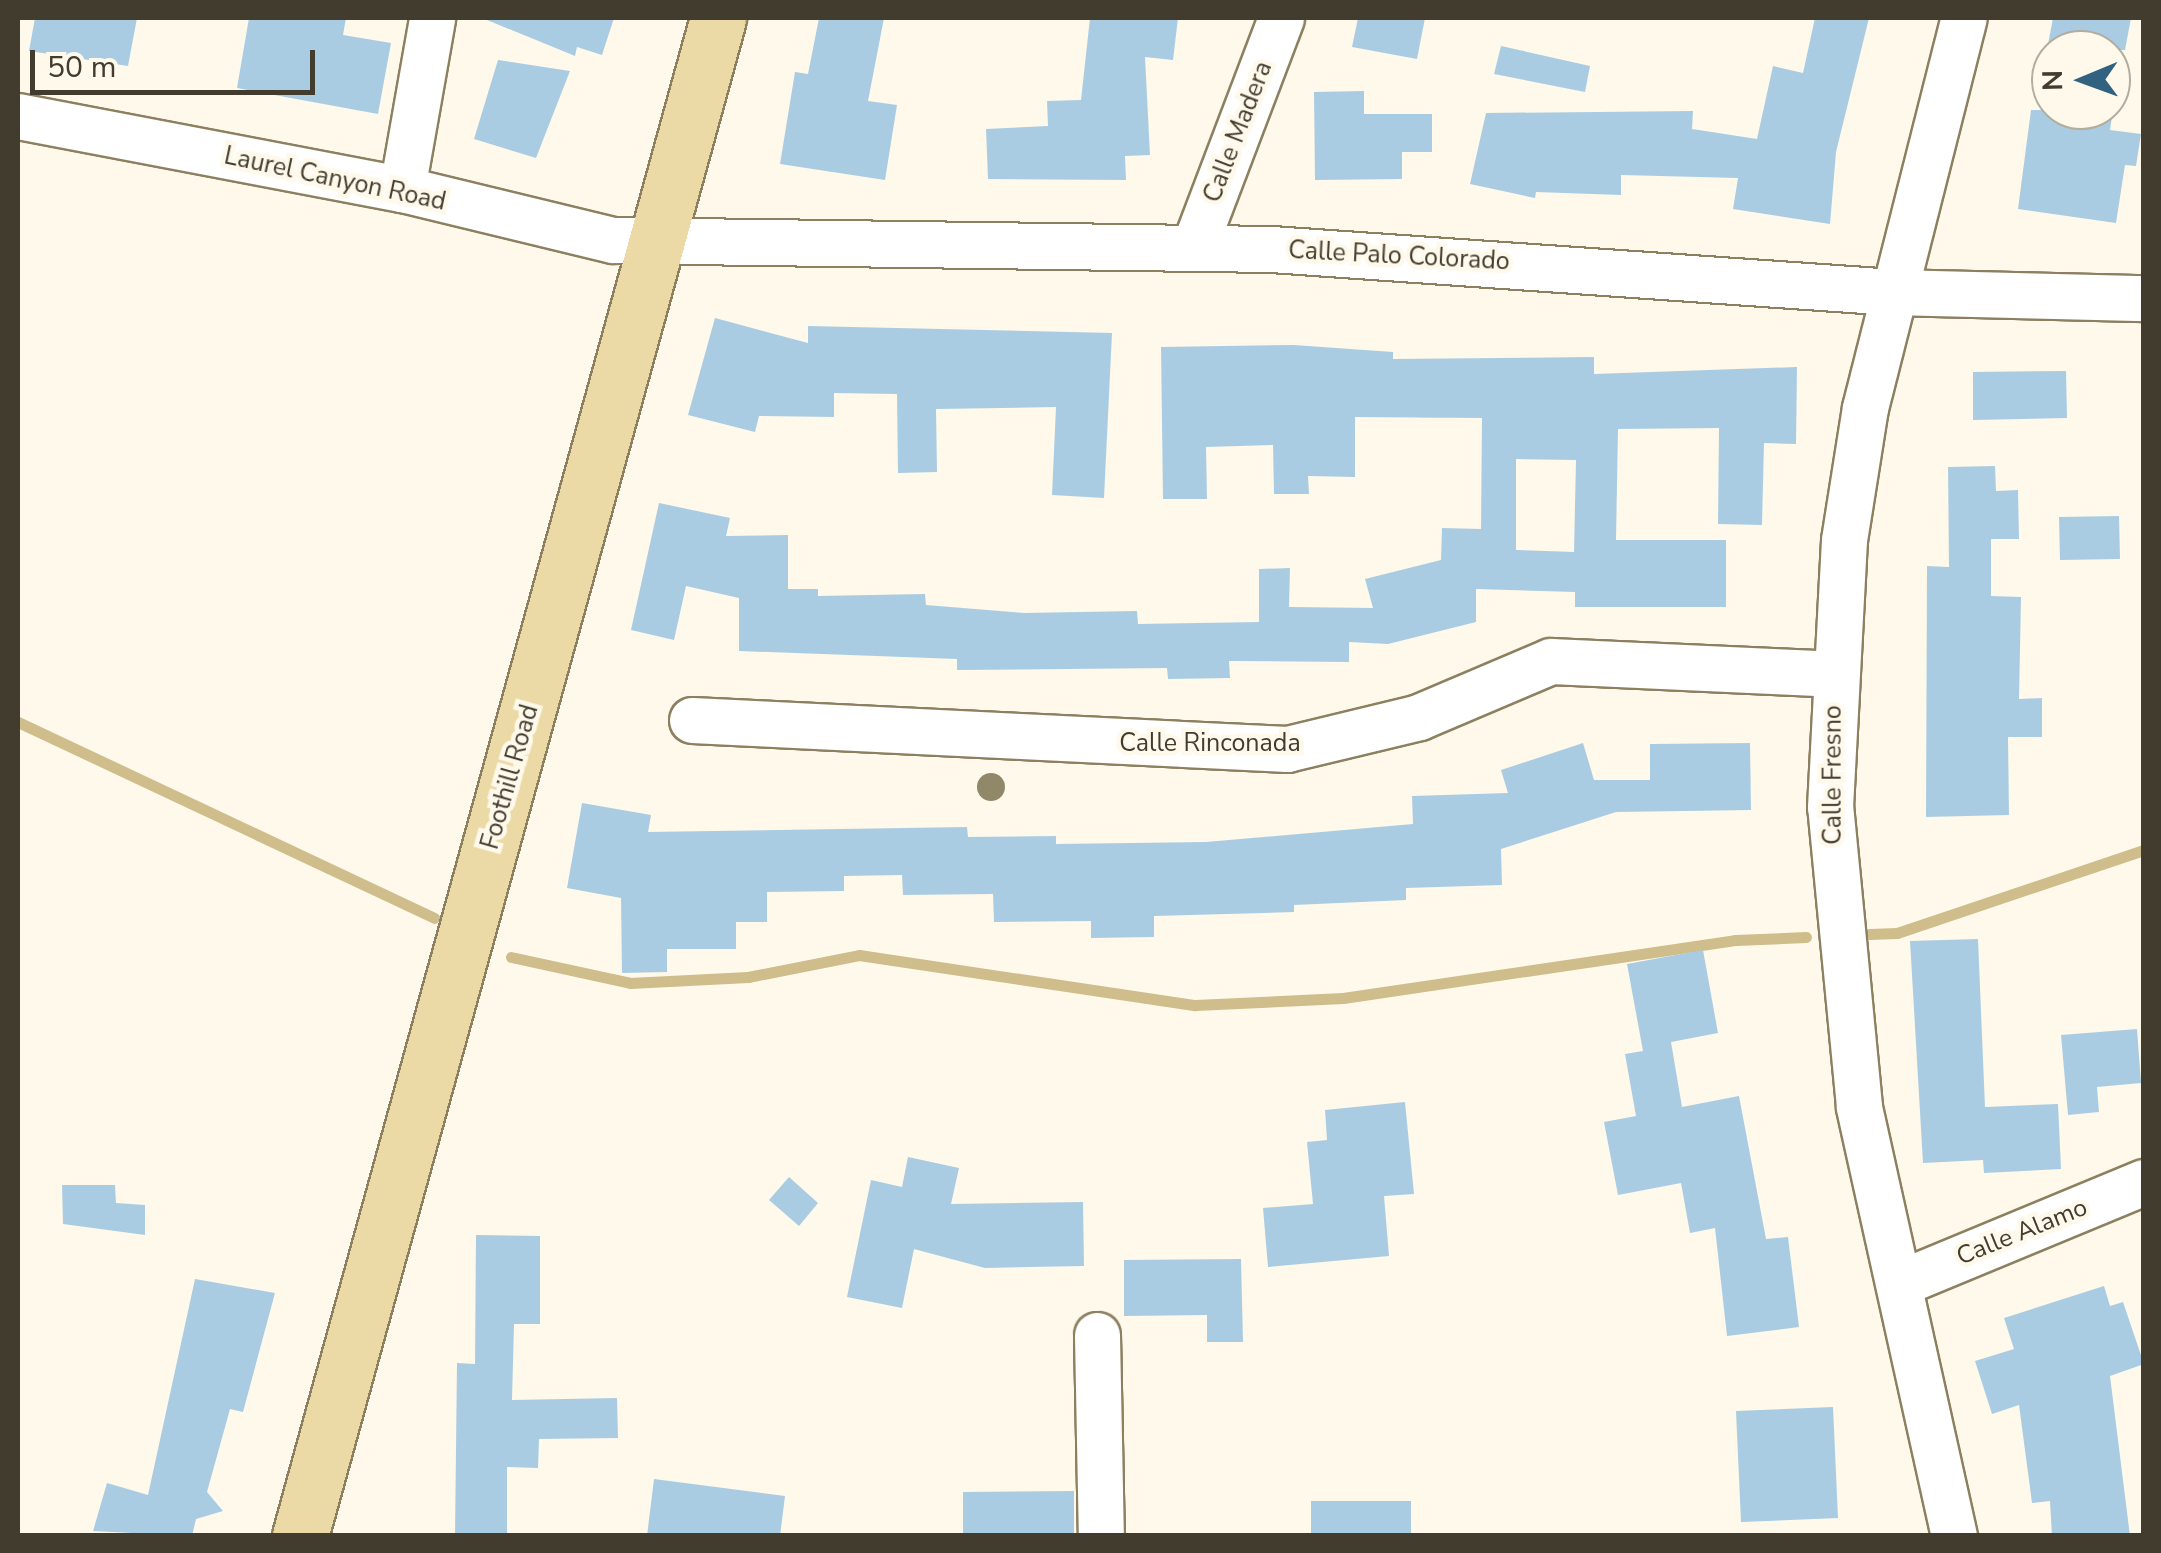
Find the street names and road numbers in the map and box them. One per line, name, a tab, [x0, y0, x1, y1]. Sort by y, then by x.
street label: Calle Madera	[1197, 57, 1279, 207]
street label: Laurel Canyon Road	[221, 141, 449, 217]
street label: Calle Palo Colorado	[1288, 235, 1510, 277]
street label: Foothill Road	[475, 701, 545, 853]
street label: Calle Fresno	[1818, 705, 1848, 845]
street label: Calle Rinconada	[1119, 728, 1301, 758]
street label: Calle Alamo	[1952, 1192, 2092, 1272]

